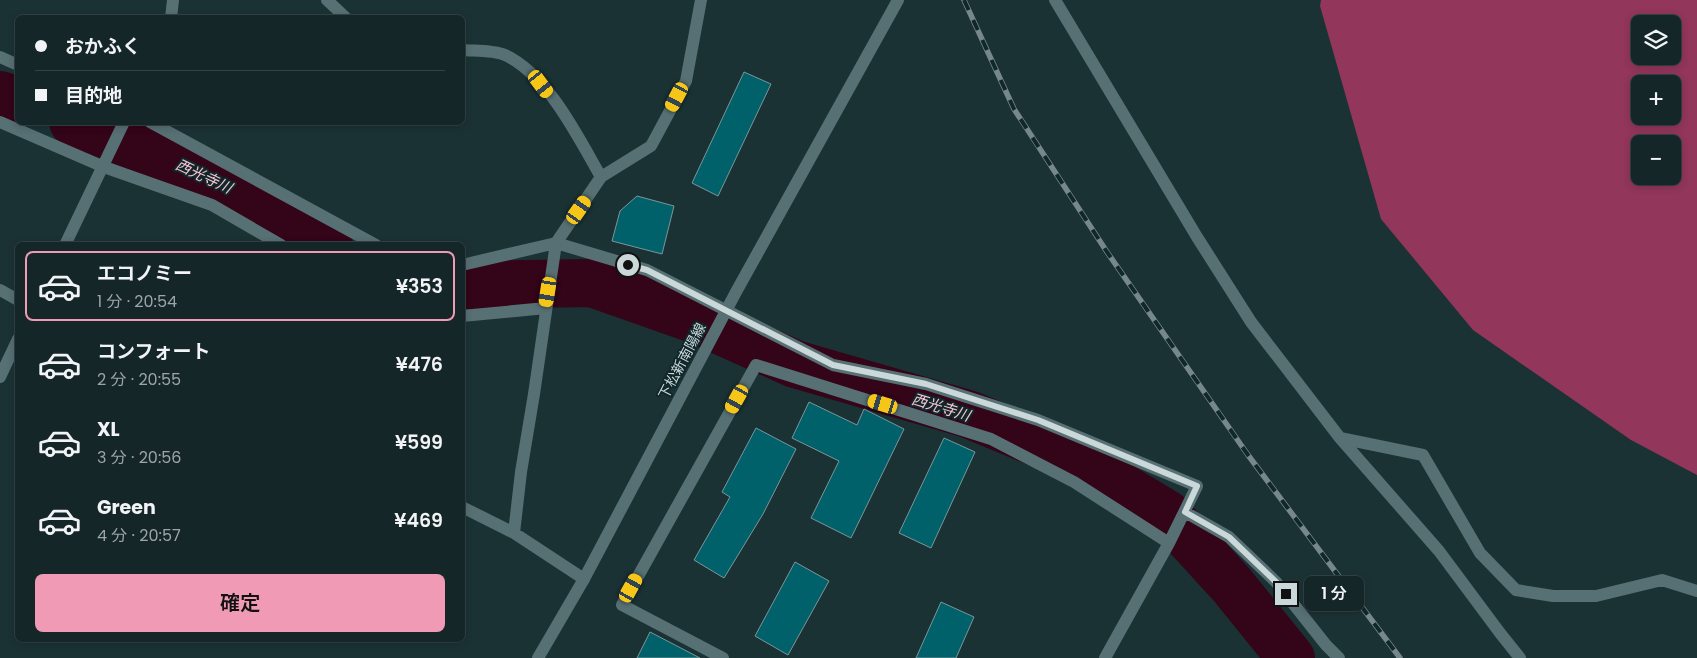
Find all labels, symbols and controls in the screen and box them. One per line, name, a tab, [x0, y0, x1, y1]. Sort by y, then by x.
map controls	[1631, 15, 1681, 185]
button: layers	[1631, 15, 1681, 65]
text: おかふく	[65, 33, 141, 60]
car	[525, 68, 556, 100]
button: +	[1631, 75, 1681, 125]
car	[663, 80, 690, 114]
text: 目的地	[65, 82, 122, 109]
button: −	[1631, 135, 1681, 185]
water label: 西光寺川	[172, 154, 237, 199]
car	[564, 193, 593, 227]
route start	[617, 254, 639, 276]
text: エコノミー	[97, 260, 192, 287]
icon: car	[37, 264, 82, 309]
text: ¥353	[396, 273, 443, 300]
car	[538, 276, 557, 308]
text: 1 分 · 20:54	[97, 290, 177, 313]
street label: 下松新南陽線	[653, 319, 711, 403]
text: コンフォート	[97, 338, 210, 365]
icon: car	[37, 342, 82, 387]
text: ¥476	[396, 351, 443, 378]
text: 2 分 · 20:55	[97, 368, 181, 391]
car	[723, 382, 750, 416]
water label: 西光寺川	[909, 388, 975, 426]
car	[866, 392, 899, 416]
text: XL	[97, 416, 120, 443]
icon: car	[37, 420, 82, 465]
text: ¥599	[395, 429, 443, 456]
text: 3 分 · 20:56	[97, 446, 182, 469]
text: Green	[97, 494, 156, 521]
icon: car	[37, 498, 82, 543]
text: ¥469	[394, 507, 443, 534]
text: 4 分 · 20:57	[97, 524, 181, 547]
car	[617, 571, 644, 605]
button: 確定	[35, 574, 445, 632]
callout: 1 分	[1304, 576, 1364, 612]
text: 1 分	[1321, 582, 1347, 605]
route end	[1275, 583, 1297, 605]

